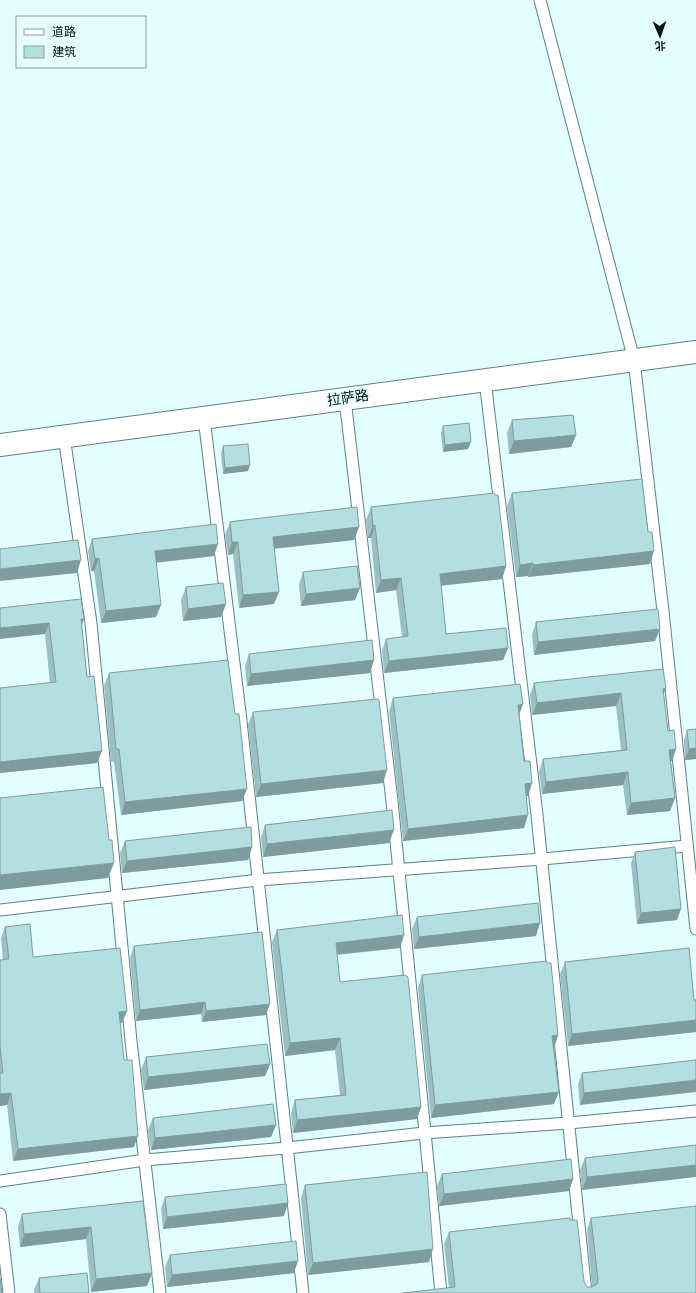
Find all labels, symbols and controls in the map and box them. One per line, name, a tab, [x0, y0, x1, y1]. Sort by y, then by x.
legend	[16, 16, 146, 68]
north arrow	[640, 16, 680, 56]
text: 道路	[52, 25, 76, 39]
text: 北	[655, 39, 666, 52]
text: 建筑	[52, 45, 76, 59]
street label: 拉萨路	[326, 387, 370, 409]

